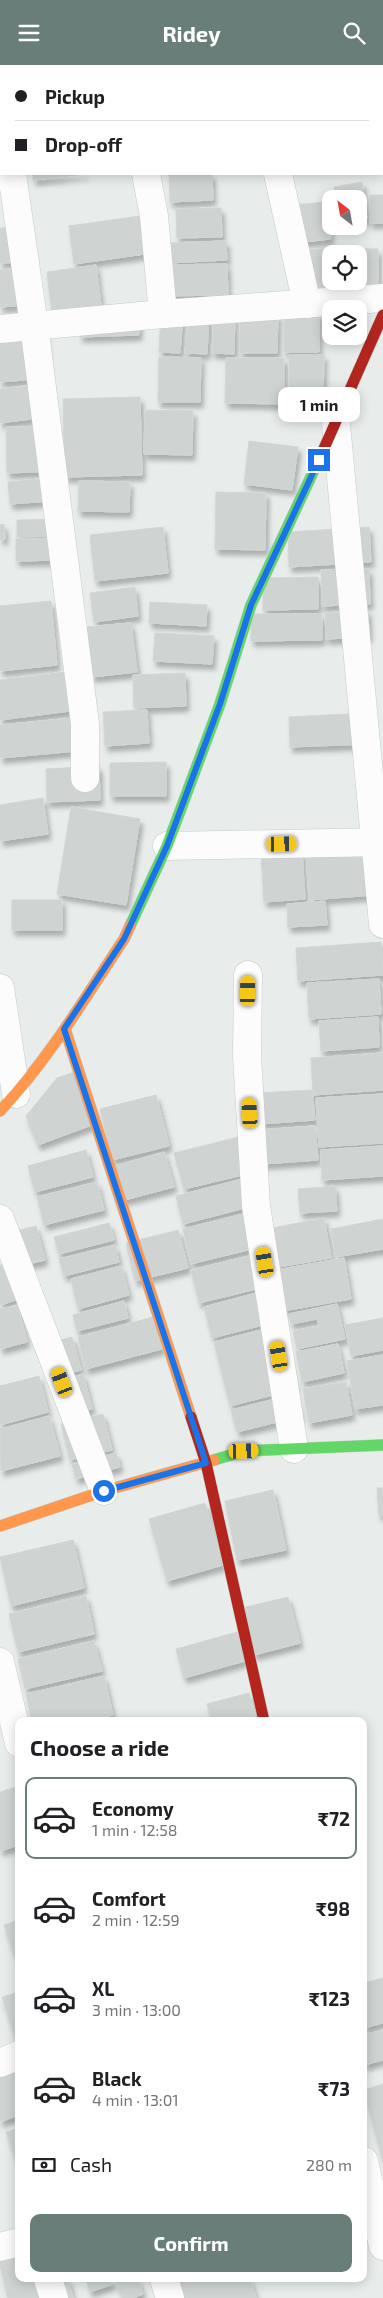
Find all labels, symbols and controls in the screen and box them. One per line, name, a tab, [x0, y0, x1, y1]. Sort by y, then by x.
icon: menu	[15, 19, 43, 47]
icon: search	[340, 19, 368, 47]
text: Ridey	[162, 20, 221, 46]
text: Pickup	[45, 85, 105, 108]
text: Drop-off	[45, 133, 122, 156]
north arrow	[322, 190, 368, 235]
map controls	[322, 190, 367, 345]
button: locate	[322, 245, 367, 290]
button: layers	[322, 300, 367, 345]
callout: 1 min	[278, 387, 360, 423]
text: 1 min	[300, 395, 338, 414]
route end	[308, 449, 330, 471]
car	[266, 836, 297, 852]
car	[240, 976, 255, 1006]
car	[241, 1098, 258, 1128]
car	[255, 1246, 274, 1278]
car	[269, 1340, 288, 1372]
car	[49, 1365, 74, 1399]
car	[228, 1443, 259, 1459]
route start	[93, 1480, 115, 1502]
text: Choose a ride	[30, 1734, 169, 1760]
icon: car	[32, 1796, 77, 1841]
text: Economy	[92, 1797, 174, 1820]
text: ₹72	[318, 1807, 350, 1830]
text: 1 min · 12:58	[92, 1820, 178, 1839]
icon: car	[32, 1886, 77, 1931]
text: Comfort	[92, 1887, 166, 1910]
text: ₹98	[316, 1897, 350, 1920]
text: 2 min · 12:59	[92, 1910, 180, 1929]
icon: car	[32, 1976, 77, 2021]
text: XL	[92, 1977, 114, 2000]
text: ₹123	[309, 1987, 350, 2010]
text: 3 min · 13:00	[92, 2000, 181, 2019]
icon: car	[32, 2066, 77, 2111]
text: Black	[92, 2067, 142, 2090]
text: ₹73	[318, 2077, 350, 2100]
text: 4 min · 13:01	[92, 2090, 179, 2109]
icon: cash	[30, 2151, 58, 2179]
text: Cash	[70, 2153, 112, 2176]
text: 280 m	[306, 2155, 352, 2174]
button: Confirm	[30, 2214, 352, 2272]

